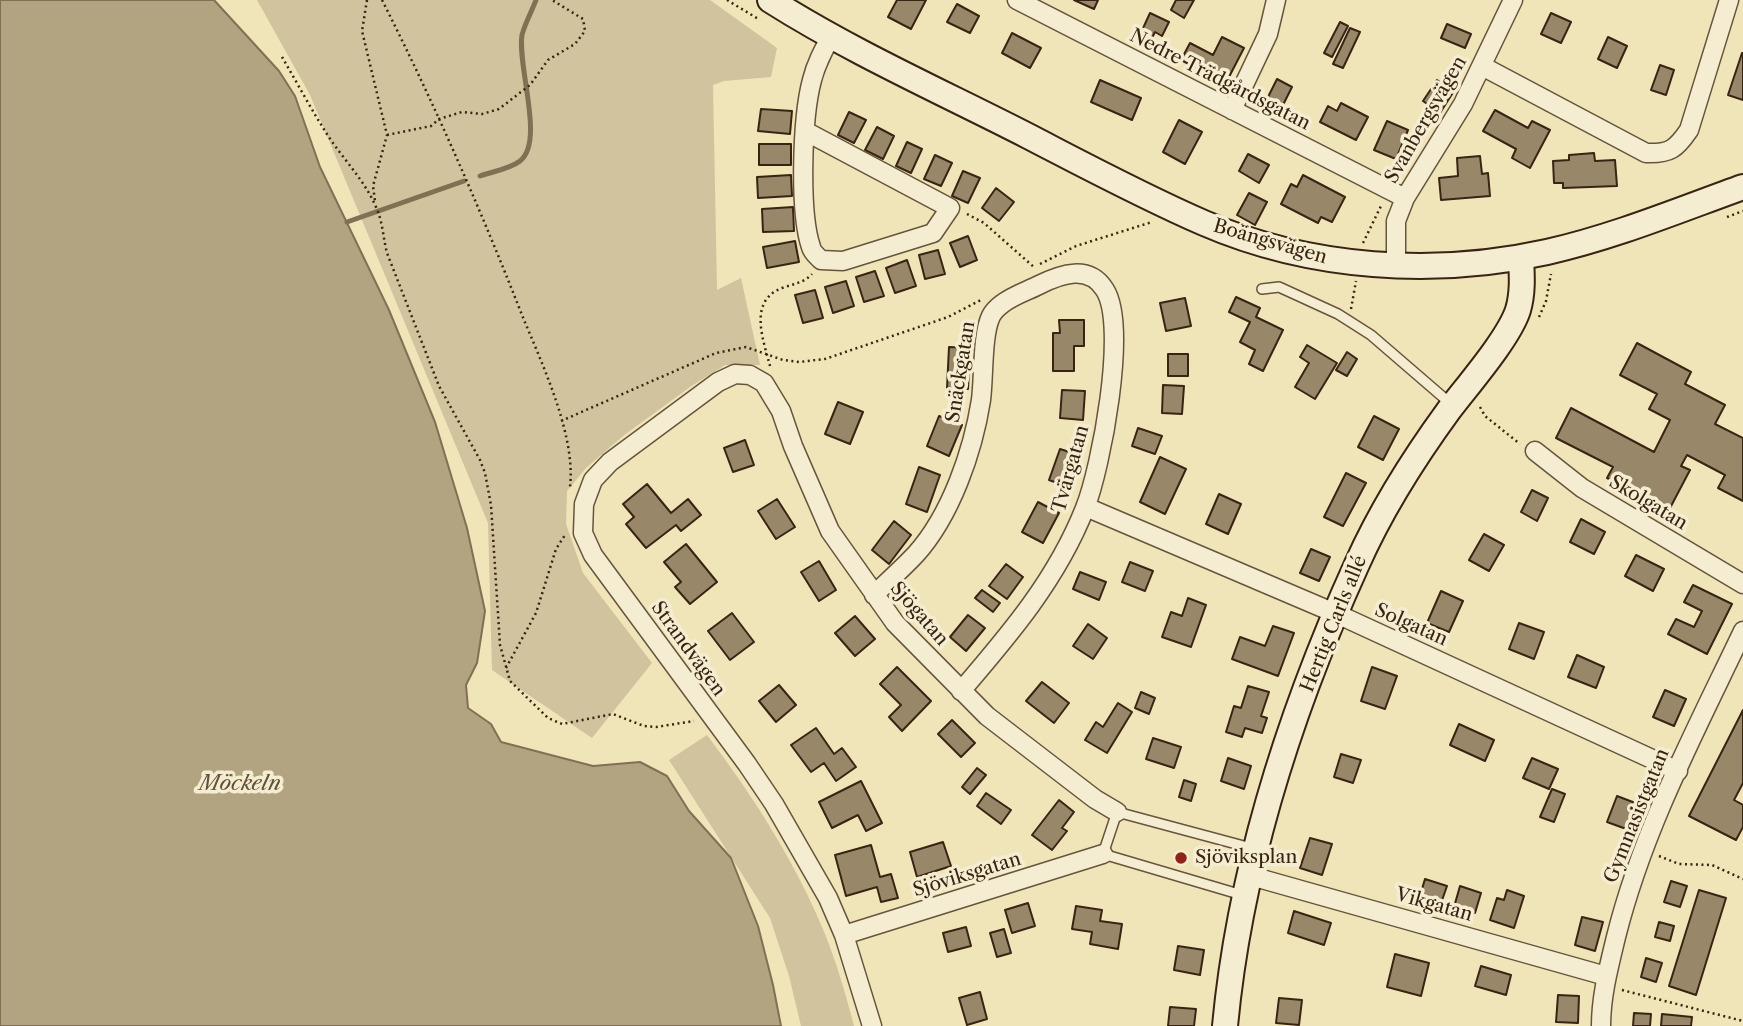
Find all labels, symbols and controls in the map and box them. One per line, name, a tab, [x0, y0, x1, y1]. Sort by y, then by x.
street label: Nedre Trädgårdsgatan	[1126, 25, 1314, 135]
street label: Svanbergsvägen	[1380, 52, 1472, 188]
street label: Boängsvägen	[1211, 215, 1329, 269]
street label: Snäckgatan	[942, 320, 980, 424]
street label: Tvärgatan	[1048, 423, 1094, 515]
street label: Skolgatan	[1605, 471, 1691, 535]
street label: Hertig Carls allé	[1296, 552, 1372, 696]
street label: Sjögatan	[885, 577, 953, 651]
street label: Strandvägen	[646, 597, 730, 701]
street label: Solgatan	[1371, 599, 1451, 651]
street label: Gymnasistgatan	[1600, 745, 1674, 887]
water label: Möckeln	[199, 771, 281, 797]
place label: Sjöviksplan	[1195, 847, 1297, 869]
street label: Sjöviksgatan	[910, 848, 1024, 902]
marker: Sjöviksplan	[1173, 850, 1189, 866]
street label: Vikgatan	[1393, 883, 1475, 927]

